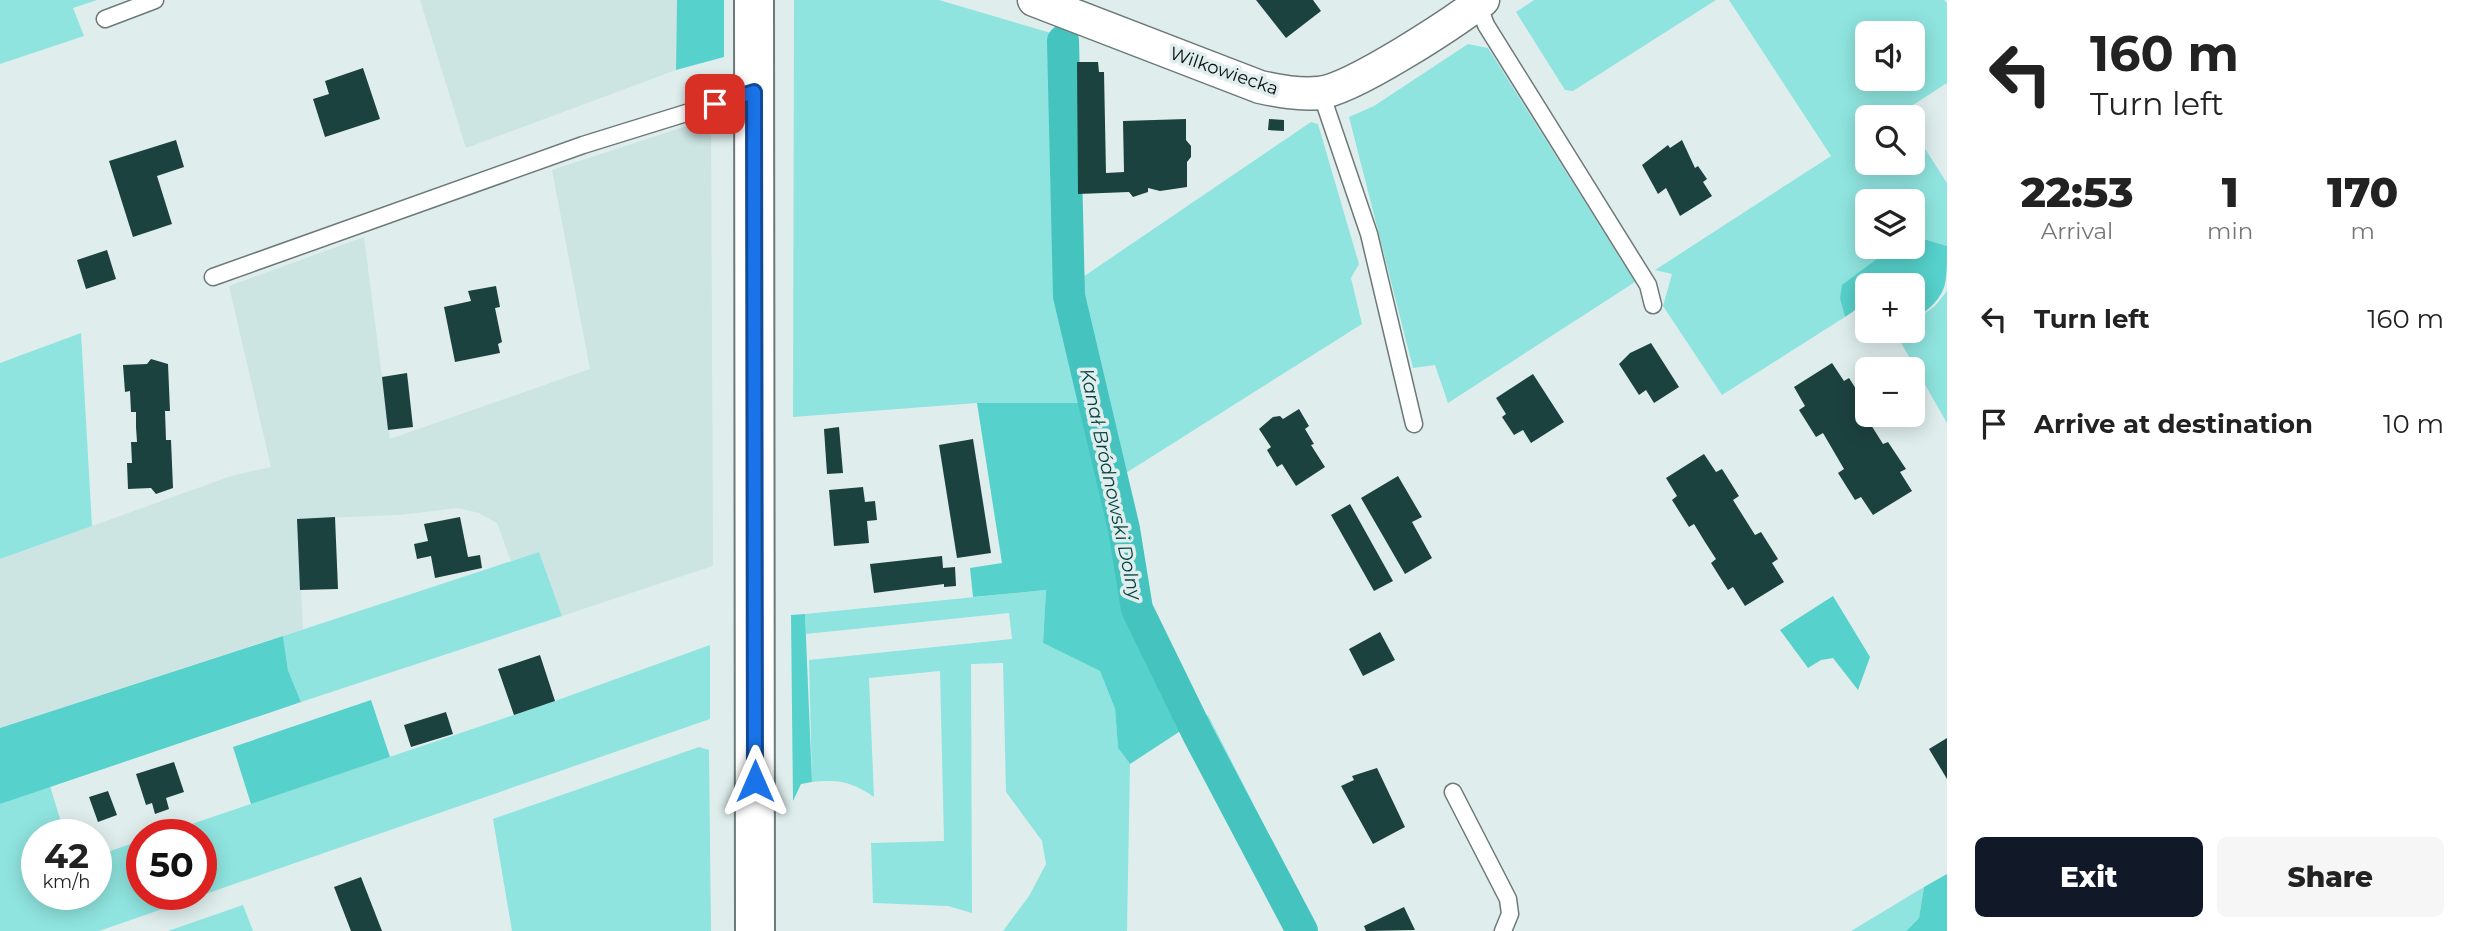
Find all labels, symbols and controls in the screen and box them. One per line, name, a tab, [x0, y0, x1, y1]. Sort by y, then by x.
map controls	[1855, 21, 1925, 427]
button: sound	[1855, 21, 1925, 91]
text: 160 m	[2090, 24, 2239, 83]
icon: left	[1975, 28, 2066, 119]
street label: Wilkowiecka	[1167, 42, 1281, 100]
pin	[685, 74, 745, 134]
text: Turn left	[2090, 84, 2224, 123]
icon: arrive	[696, 85, 734, 123]
button: search	[1855, 105, 1925, 175]
text: 22:53	[2021, 166, 2133, 218]
text: 1	[2222, 166, 2239, 218]
text: 170	[2327, 166, 2398, 218]
button: layers	[1855, 189, 1925, 259]
text: Arrival	[2041, 217, 2113, 245]
text: min	[2207, 217, 2253, 245]
text: m	[2350, 217, 2375, 245]
button: +	[1855, 273, 1925, 343]
icon: left	[1975, 300, 2013, 338]
text: Turn left	[2034, 303, 2150, 335]
text: 160 m	[2367, 303, 2444, 335]
button: −	[1855, 357, 1925, 427]
water label: Kanał Bródnowski Dolny	[1075, 366, 1147, 604]
icon: arrive	[1975, 405, 2013, 443]
text: Arrive at destination	[2034, 408, 2313, 440]
text: 10 m	[2383, 408, 2444, 440]
position arrow	[718, 744, 792, 818]
speed limit sign: 50	[126, 819, 217, 910]
text: 42	[44, 834, 89, 877]
button: Exit	[1975, 837, 2203, 917]
button: Share	[2217, 837, 2444, 917]
text: km/h	[42, 871, 91, 893]

